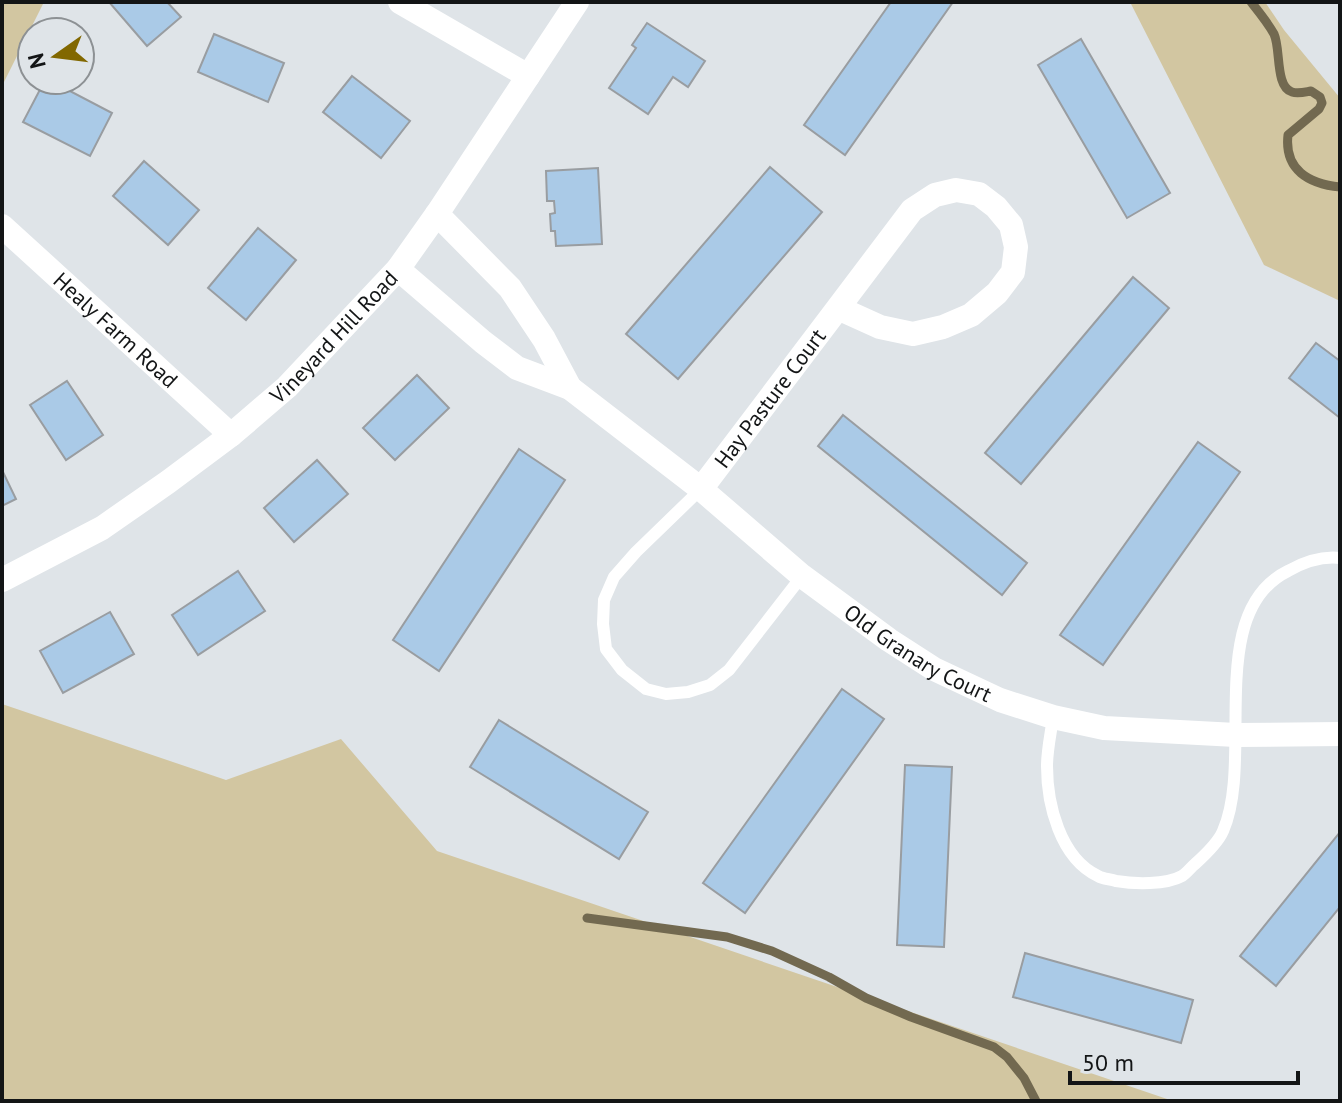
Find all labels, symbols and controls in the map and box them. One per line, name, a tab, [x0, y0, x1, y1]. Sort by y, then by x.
north arrow	[16, 16, 96, 96]
text: N	[21, 50, 52, 71]
street label: Vineyard Hill Road	[263, 264, 404, 410]
street label: Healy Farm Road	[48, 266, 184, 394]
street label: Hay Pasture Court	[708, 322, 832, 473]
street label: Old Granary Court	[839, 598, 997, 708]
scale bar	[1070, 1035, 1298, 1085]
text: 50 m	[1082, 1047, 1134, 1078]

